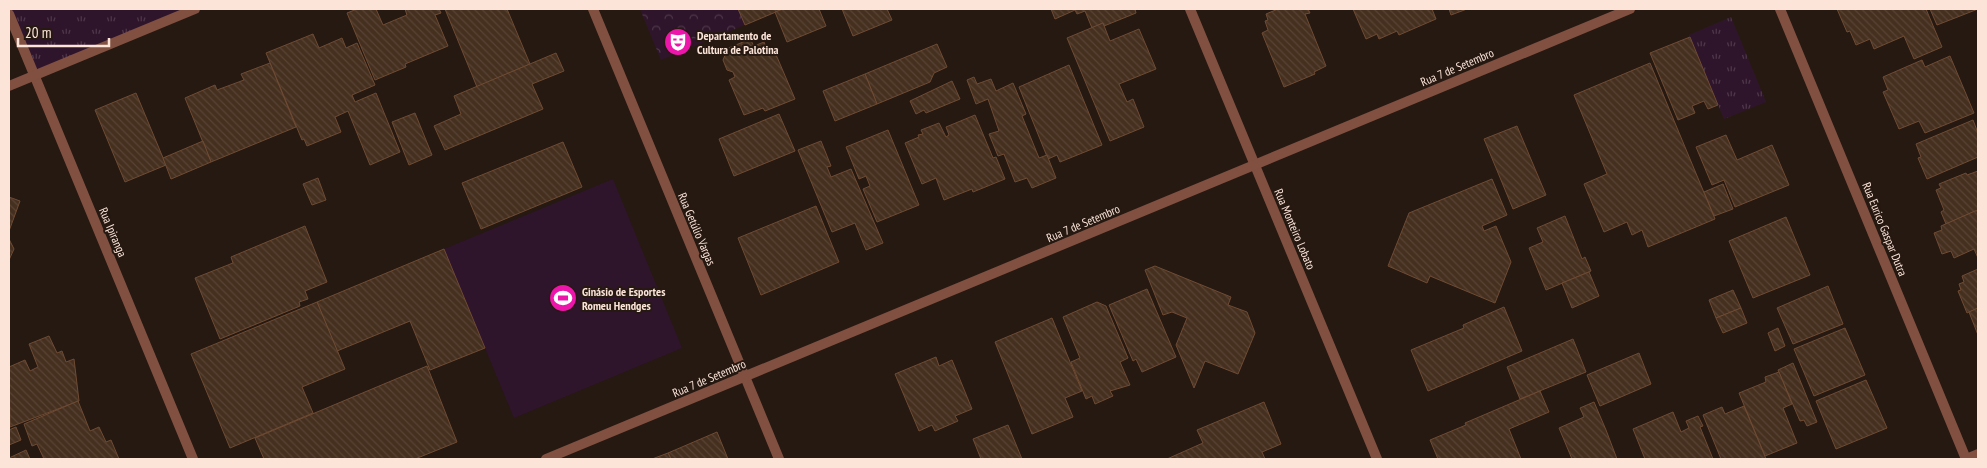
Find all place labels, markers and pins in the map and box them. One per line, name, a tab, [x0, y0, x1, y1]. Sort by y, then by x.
theatre icon: Departamento de Cultura de Palotina	[663, 27, 693, 57]
place label: Departamento de Cultura de Palotina	[697, 28, 779, 57]
sports icon: Ginásio de Esportes Romeu Hendges	[548, 283, 578, 313]
place label: Ginásio de Esportes Romeu Hendges	[582, 284, 665, 313]

